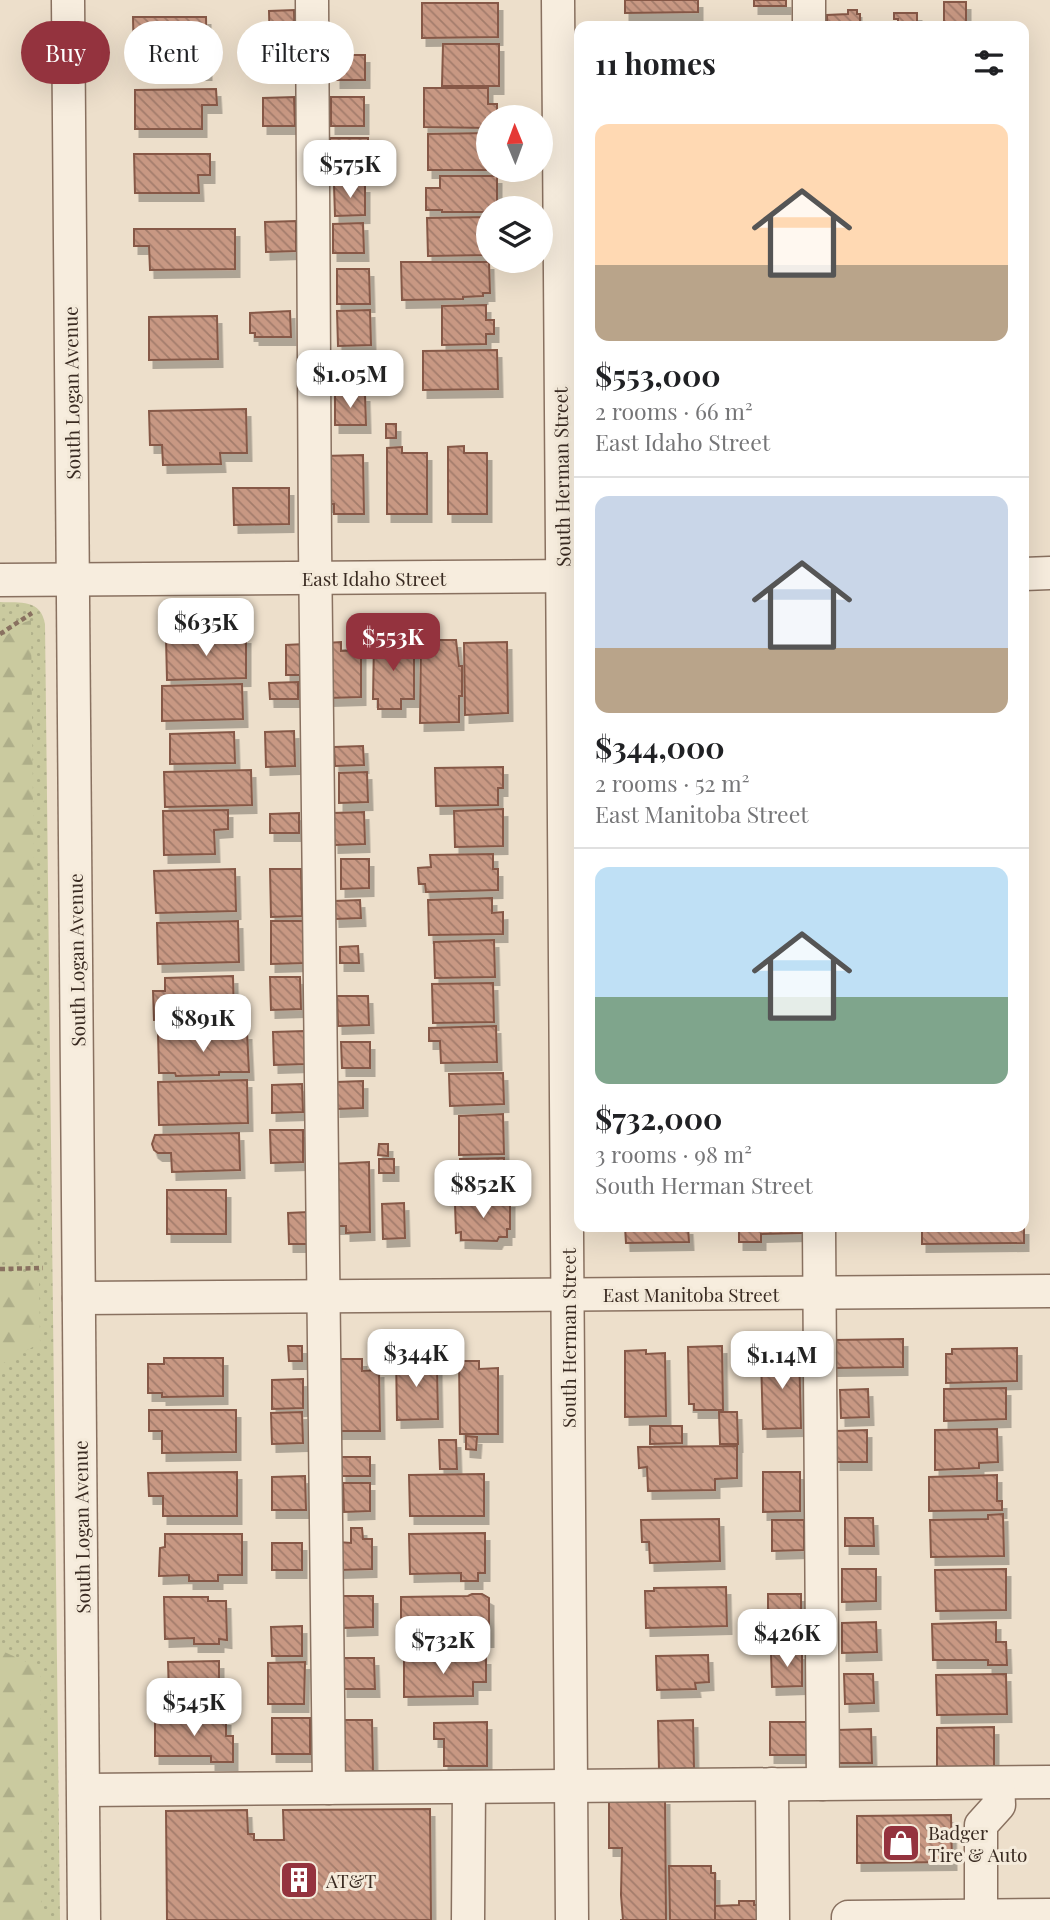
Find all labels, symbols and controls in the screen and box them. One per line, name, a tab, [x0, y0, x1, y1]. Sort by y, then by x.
chip: Buy	[21, 21, 110, 84]
chip: Rent	[124, 21, 223, 84]
chip: Filters	[237, 21, 354, 84]
text: 11 homes	[595, 43, 716, 83]
icon: filters	[970, 44, 1008, 82]
north arrow	[476, 105, 553, 182]
map controls	[476, 105, 553, 273]
pin: $575K	[301, 140, 399, 200]
text: $575K	[319, 147, 381, 178]
icon: home	[739, 170, 865, 296]
button: layers	[476, 196, 553, 273]
street label: South Logan Avenue	[56, 306, 86, 480]
pin: $1.05M	[293, 350, 407, 410]
text: $553,000	[595, 355, 721, 395]
text: $1.05M	[313, 357, 387, 388]
street label: South Herman Street	[546, 387, 576, 567]
text: 2 rooms · 66 m²	[595, 395, 753, 426]
text: East Idaho Street	[595, 426, 770, 457]
icon: home	[739, 542, 865, 668]
street label: East Idaho Street	[302, 565, 447, 591]
pin: $635K	[157, 598, 255, 658]
text: $635K	[174, 605, 238, 636]
pin: $553K	[344, 614, 442, 673]
text: $553K	[362, 620, 424, 651]
text: $344,000	[595, 727, 725, 767]
text: 2 rooms · 52 m²	[595, 767, 749, 798]
text: East Manitoba Street	[595, 798, 808, 829]
street label: South Logan Avenue	[61, 873, 91, 1047]
icon: home	[739, 913, 865, 1039]
pin: $891K	[154, 995, 252, 1054]
text: $891K	[171, 1001, 235, 1032]
text: $732,000	[595, 1098, 722, 1138]
text: 3 rooms · 98 m²	[595, 1138, 752, 1169]
pin: $852K	[434, 1160, 532, 1220]
text: $852K	[450, 1167, 516, 1198]
text: South Herman Street	[595, 1169, 813, 1200]
street label: South Herman Street	[555, 1248, 581, 1428]
street label: East Manitoba Street	[603, 1281, 779, 1307]
pin: $344K	[367, 1330, 465, 1389]
pin: $1.14M	[725, 1332, 839, 1391]
text: $344K	[383, 1336, 449, 1367]
text: $1.14M	[747, 1338, 817, 1369]
street label: South Logan Avenue	[66, 1440, 96, 1614]
pin: $426K	[738, 1610, 836, 1669]
pin: $732K	[394, 1616, 492, 1676]
text: $426K	[754, 1616, 820, 1647]
text: $732K	[411, 1623, 475, 1654]
pin: $545K	[145, 1678, 243, 1738]
text: $545K	[163, 1685, 225, 1716]
place label: Badger Tire & Auto	[928, 1819, 1027, 1867]
shop icon: Badger Tire & Auto	[880, 1822, 922, 1864]
building icon: AT&T	[278, 1859, 320, 1901]
place label: AT&T	[325, 1867, 376, 1893]

